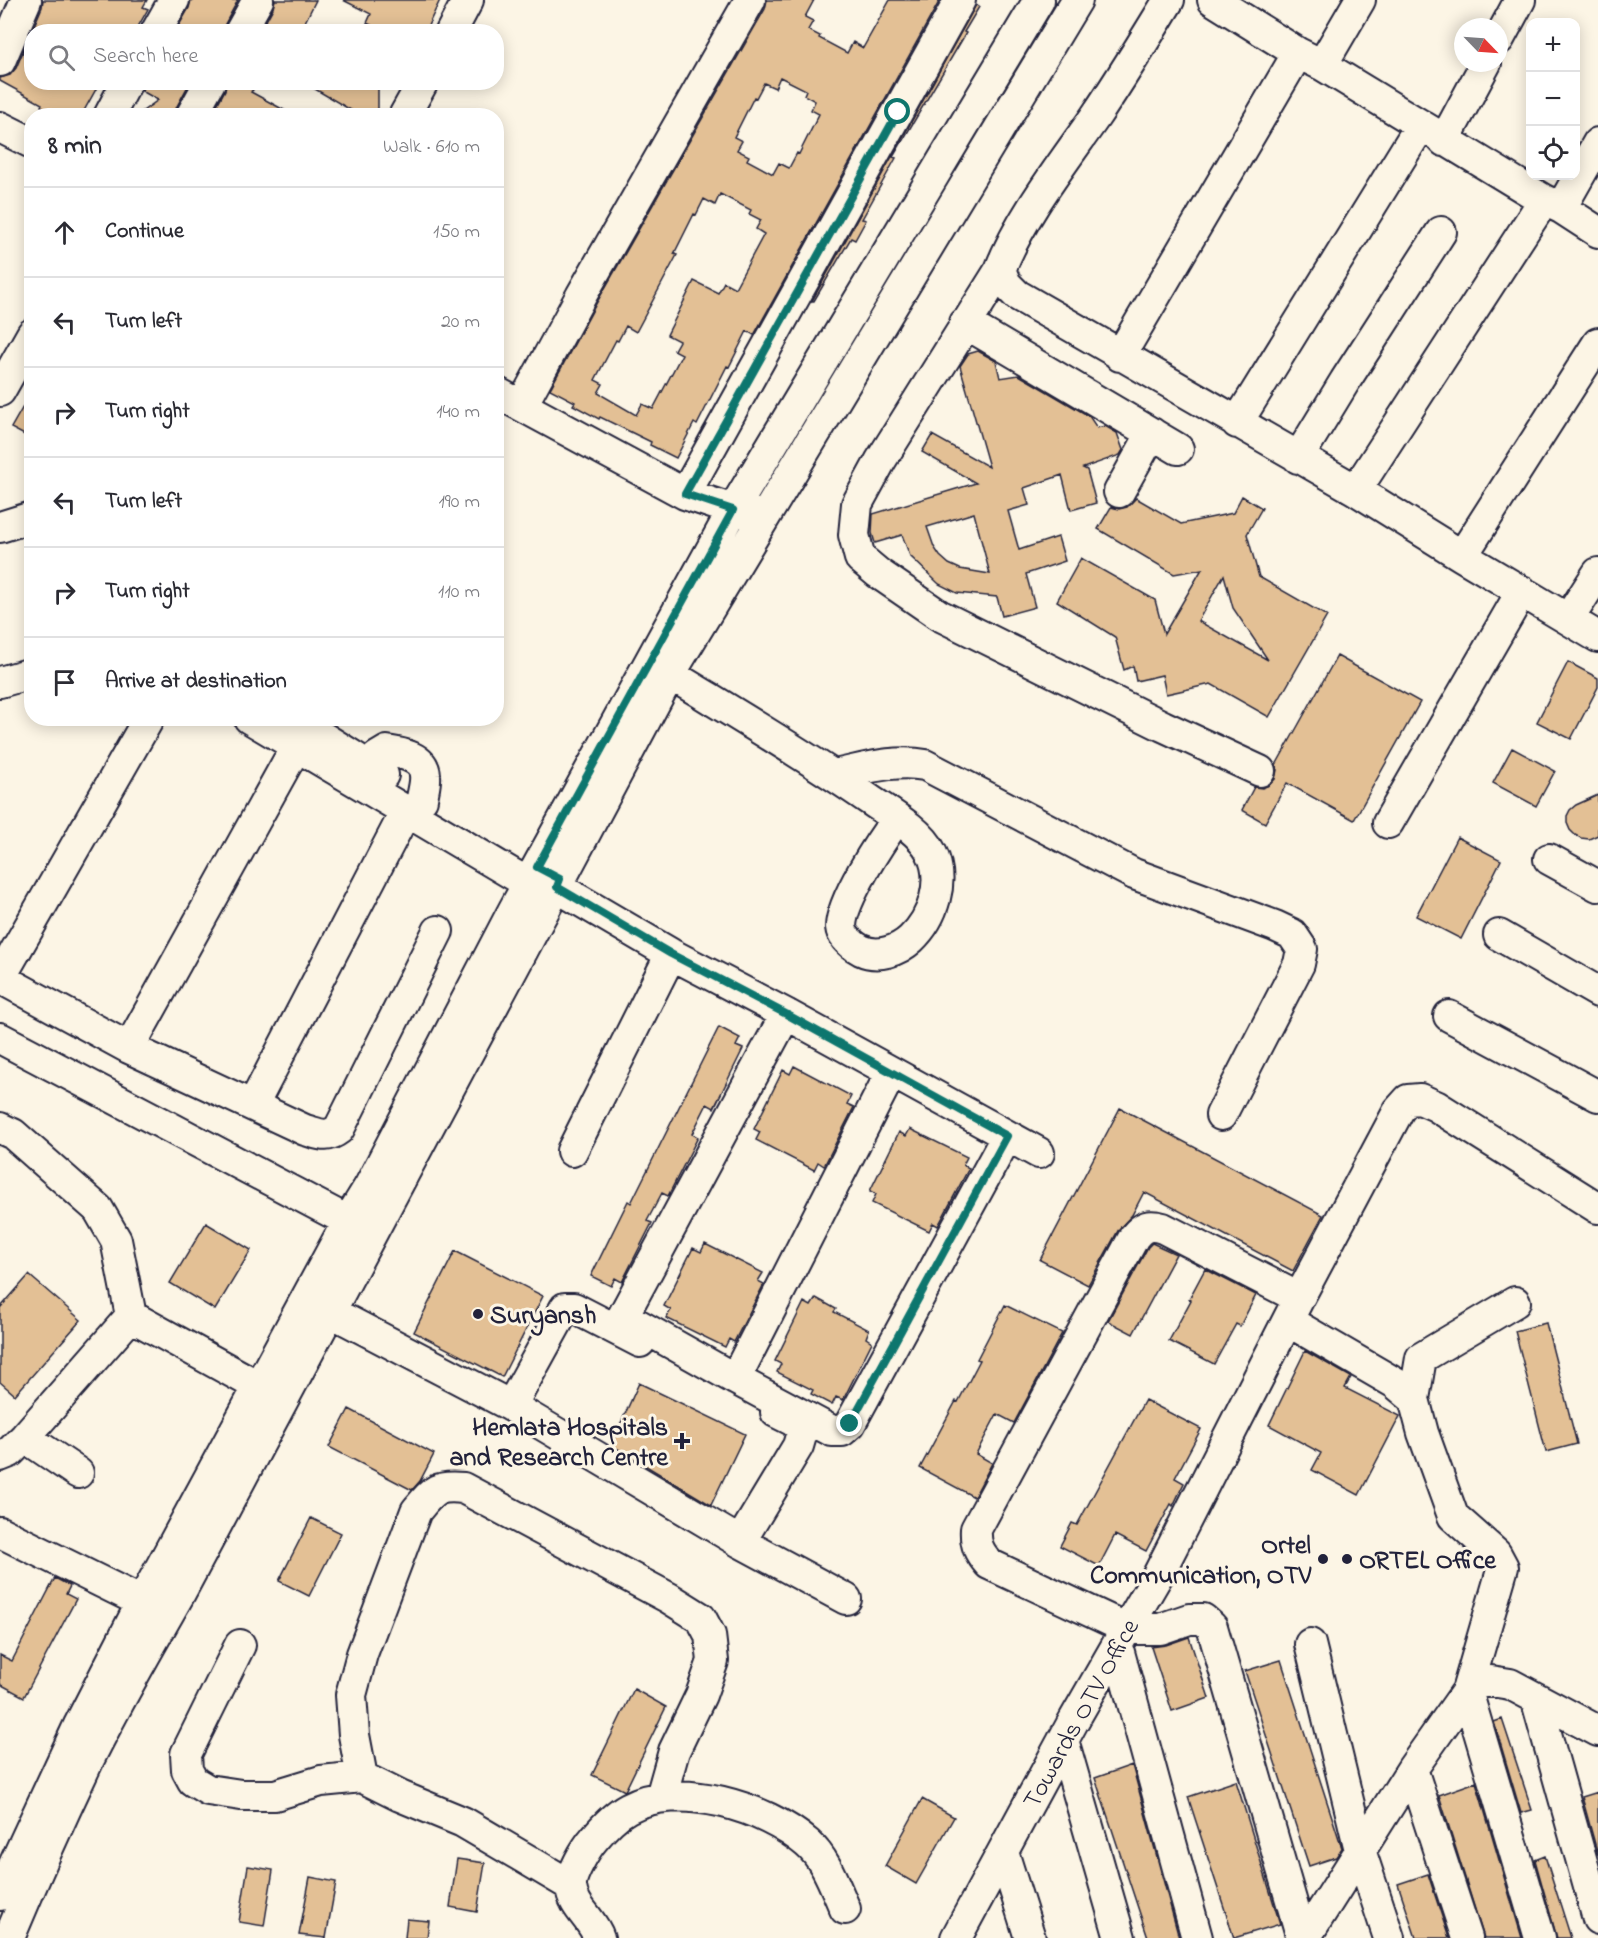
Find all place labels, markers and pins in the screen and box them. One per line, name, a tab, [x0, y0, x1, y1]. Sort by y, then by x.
place label: Suryansh	[490, 1298, 596, 1336]
marker: Suryansh	[471, 1307, 485, 1321]
place label: Hemlata Hospitals and Research Centre	[449, 1410, 669, 1478]
marker: Hemlata Hospitals and Research Centre	[673, 1432, 691, 1450]
place label: Ortel Communication, OTV	[1090, 1528, 1312, 1596]
place label: ORTEL Office	[1359, 1543, 1497, 1581]
marker: Ortel Communication, OTV	[1316, 1552, 1330, 1566]
marker: ORTEL Office	[1340, 1552, 1354, 1566]

